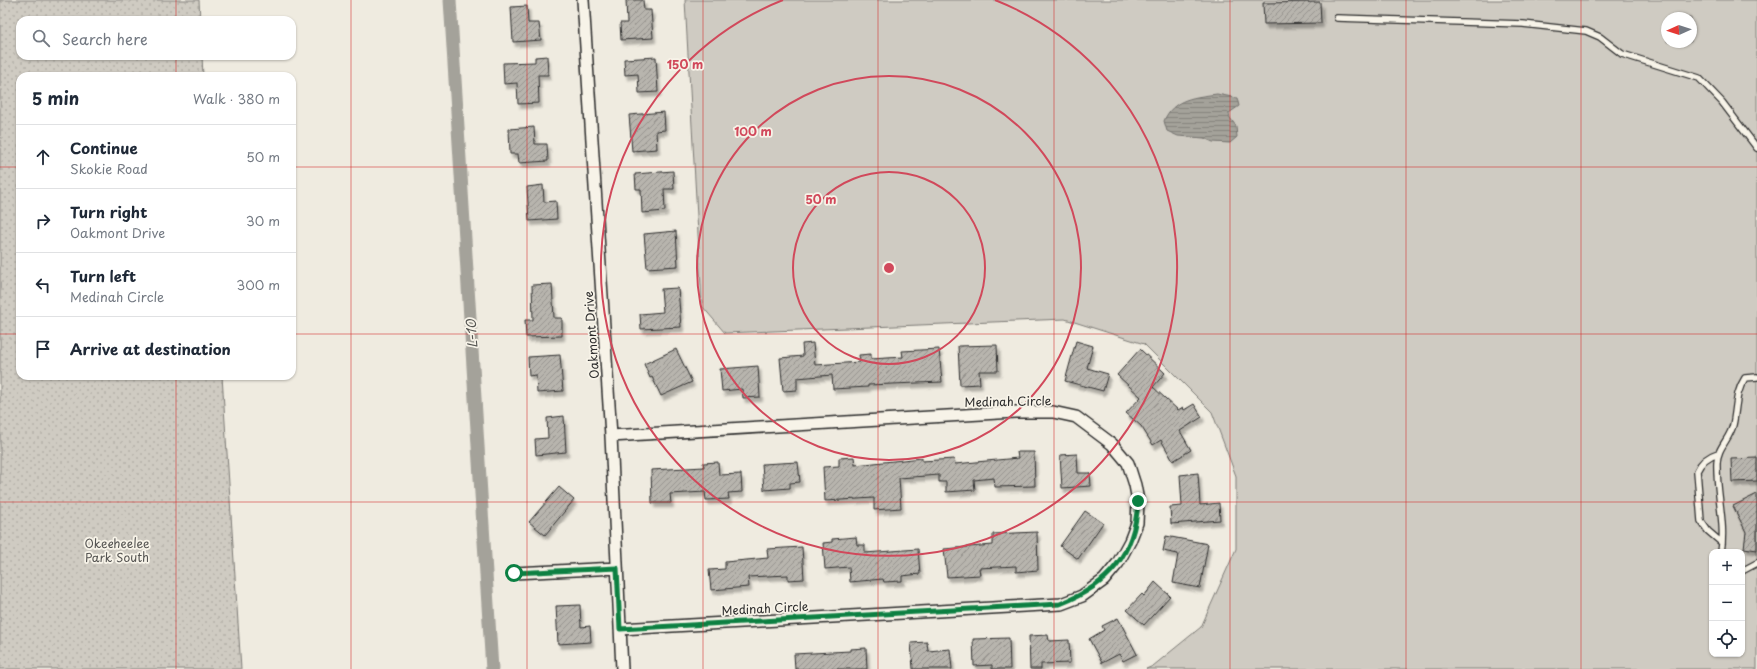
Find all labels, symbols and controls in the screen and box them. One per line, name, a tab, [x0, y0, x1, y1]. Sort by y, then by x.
north arrow	[1661, 12, 1697, 48]
search box	[16, 16, 296, 60]
icon: search	[30, 27, 52, 49]
text: Search here	[62, 27, 148, 50]
text: 150 m	[667, 55, 703, 73]
text: 5 min	[32, 85, 79, 111]
text: Walk · 380 m	[193, 89, 280, 108]
text: 100 m	[734, 122, 772, 140]
text: Continue	[70, 136, 138, 159]
icon: ahead	[32, 146, 54, 168]
text: 50 m	[246, 147, 280, 166]
text: Skokie Road	[70, 159, 148, 178]
text: 50 m	[805, 190, 837, 208]
text: Turn right	[70, 200, 147, 223]
icon: right	[32, 210, 54, 232]
text: 30 m	[246, 211, 280, 230]
text: Oakmont Drive	[70, 223, 165, 242]
centre of rings	[882, 261, 896, 275]
text: Turn left	[70, 264, 136, 287]
icon: left	[32, 274, 54, 296]
text: 300 m	[236, 275, 280, 294]
text: Medinah Circle	[70, 287, 164, 306]
street label: Oakmont Drive	[579, 291, 603, 379]
water label: L-10	[460, 318, 481, 349]
text: Arrive at destination	[70, 337, 231, 360]
icon: arrive	[32, 338, 54, 360]
street label: Medinah Circle	[964, 391, 1052, 411]
route end	[1129, 492, 1147, 510]
park label: Okeeheelee Park South	[84, 534, 150, 566]
map controls	[1709, 549, 1745, 657]
button: +	[1709, 549, 1745, 585]
route start	[505, 564, 523, 582]
button: −	[1709, 585, 1745, 621]
street label: Medinah Circle	[721, 597, 809, 619]
button: locate	[1709, 621, 1745, 657]

